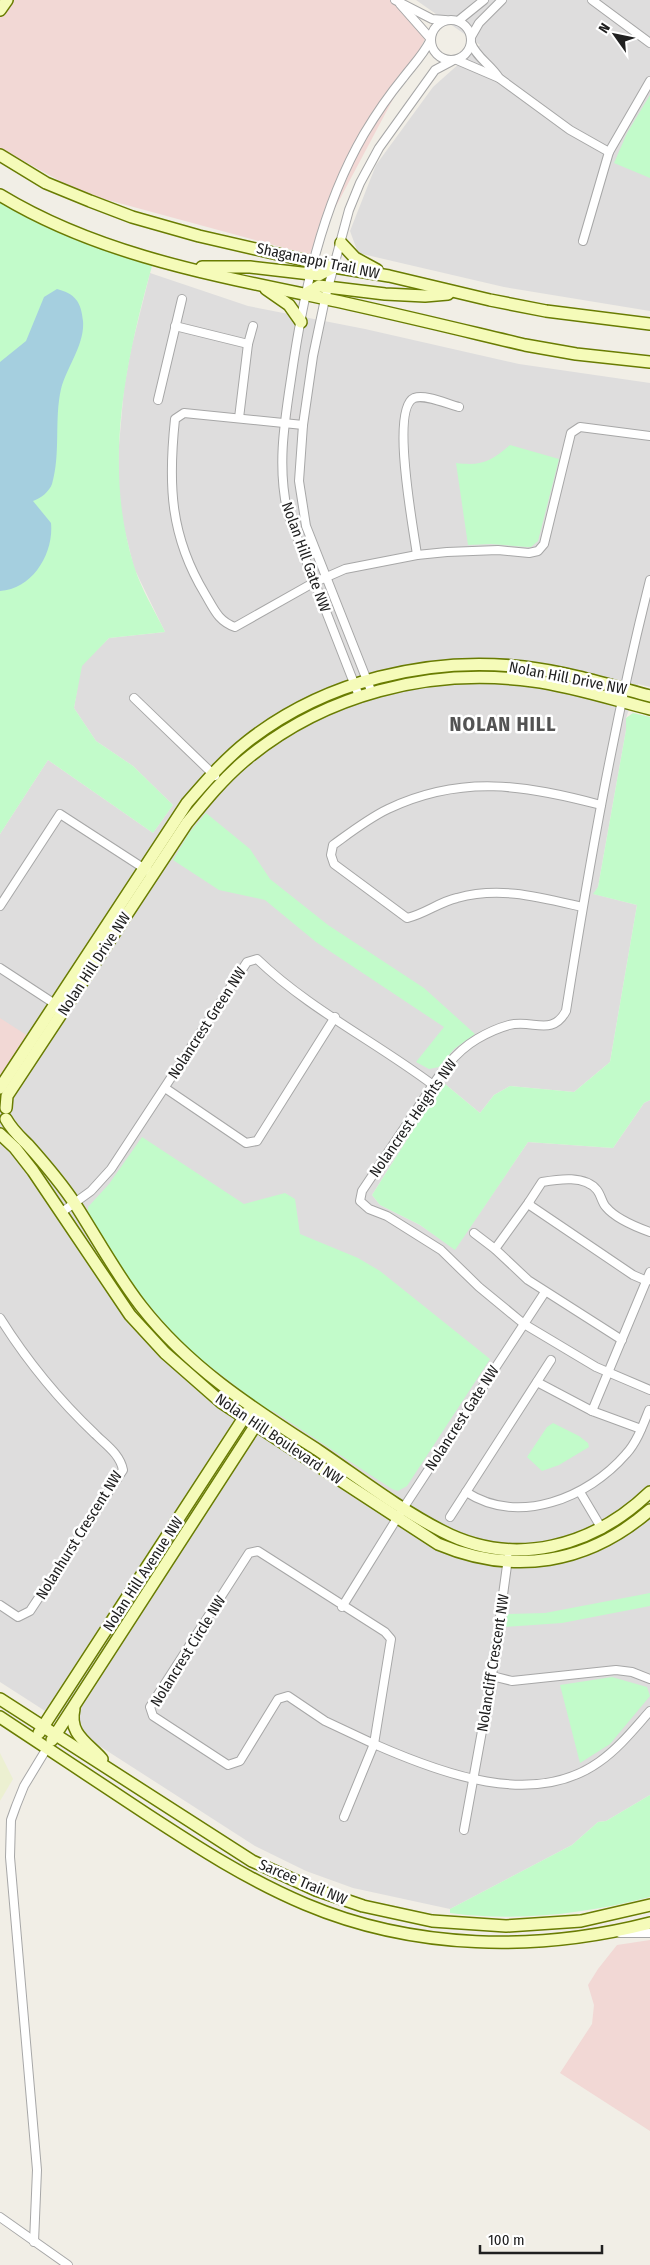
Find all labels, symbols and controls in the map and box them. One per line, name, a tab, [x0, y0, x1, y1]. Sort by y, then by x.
north arrow	[590, 10, 640, 60]
text: N	[595, 20, 614, 36]
street label: Shaganappi Trail NW	[255, 239, 381, 283]
street label: Nolan Hill Gate NW	[278, 499, 334, 615]
street label: Nolan Hill Drive NW	[508, 658, 628, 698]
district label: NOLAN HILL	[450, 712, 556, 736]
street label: Nolan Hill Drive NW	[54, 909, 134, 1019]
street label: Nolancrest Green NW	[164, 964, 250, 1082]
street label: Nolancrest Heights NW	[365, 1055, 461, 1181]
street label: Nolancrest Gate NW	[421, 1362, 503, 1474]
street label: Nolan Hill Boulevard NW	[212, 1390, 346, 1488]
street label: Nolanhurst Crescent NW	[32, 1467, 126, 1603]
street label: Nolan Hill Avenue NW	[99, 1513, 187, 1635]
street label: Nolancrest Circle NW	[147, 1592, 229, 1710]
street label: Nolancliff Crescent NW	[473, 1593, 513, 1733]
street label: Sarcee Trail NW	[256, 1855, 350, 1909]
scale bar	[480, 2222, 602, 2254]
text: 100 m	[488, 2231, 525, 2249]

